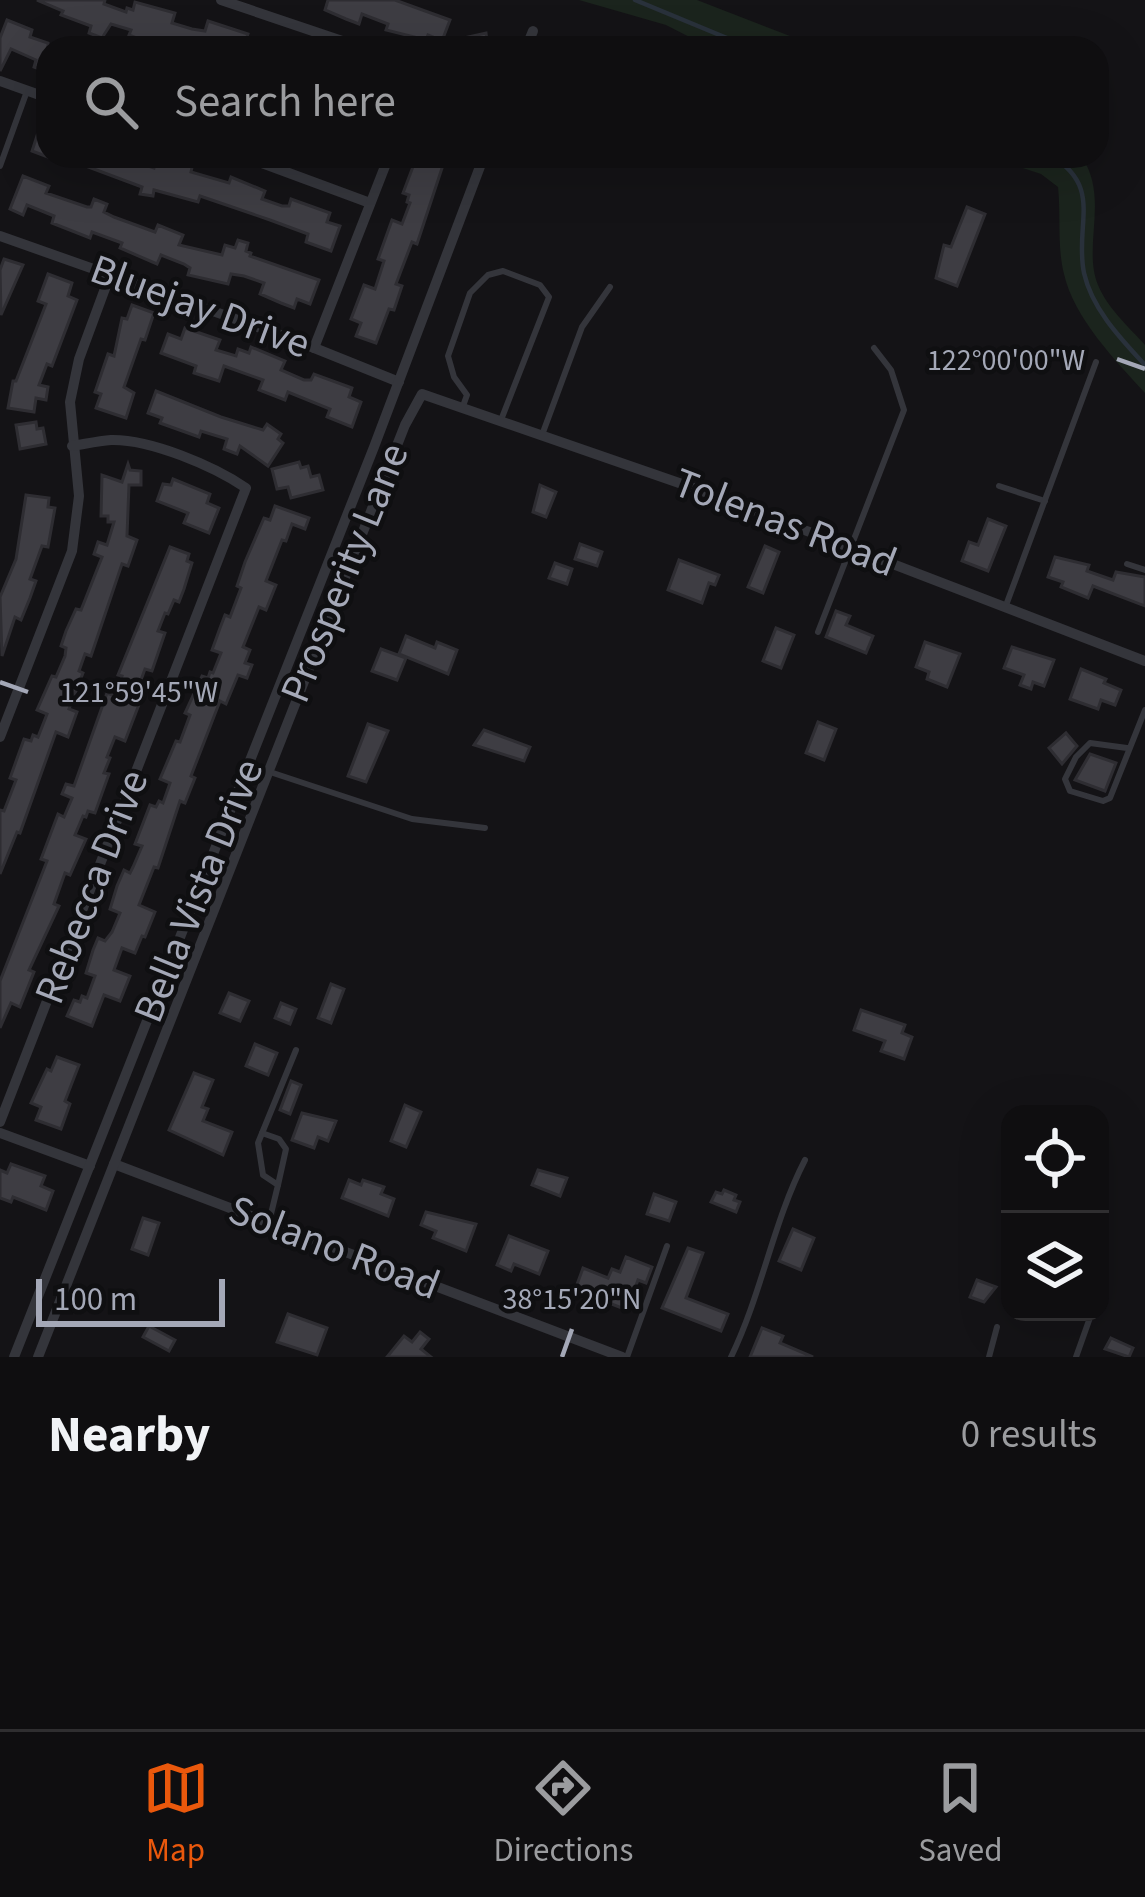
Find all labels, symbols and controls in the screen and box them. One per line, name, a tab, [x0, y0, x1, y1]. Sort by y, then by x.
search box	[36, 36, 1109, 168]
icon: search	[78, 69, 144, 135]
text: Search here	[174, 70, 396, 134]
street label: Bluejay Drive	[82, 240, 318, 374]
text: 122°00'00"W	[927, 339, 1085, 382]
street label: Prosperity Lane	[266, 434, 424, 712]
street label: Tolenas Road	[665, 453, 905, 593]
text: 121°59'45"W	[60, 671, 218, 714]
street label: Bella Vista Drive	[119, 750, 279, 1032]
street label: Rebecca Drive	[20, 761, 164, 1013]
map controls	[1001, 1105, 1109, 1321]
button: locate	[1001, 1105, 1109, 1213]
street label: Solano Road	[220, 1180, 448, 1316]
button: layers	[1001, 1213, 1109, 1321]
scale bar	[36, 1273, 225, 1326]
text: 100 m	[54, 1276, 137, 1323]
text: 38°15'20"N	[502, 1278, 642, 1321]
text: Nearby	[48, 1399, 210, 1471]
text: 0 results	[961, 1407, 1097, 1463]
tab: Map	[143, 1755, 209, 1874]
tab: Directions	[494, 1755, 633, 1874]
tab: Saved	[918, 1755, 1002, 1874]

